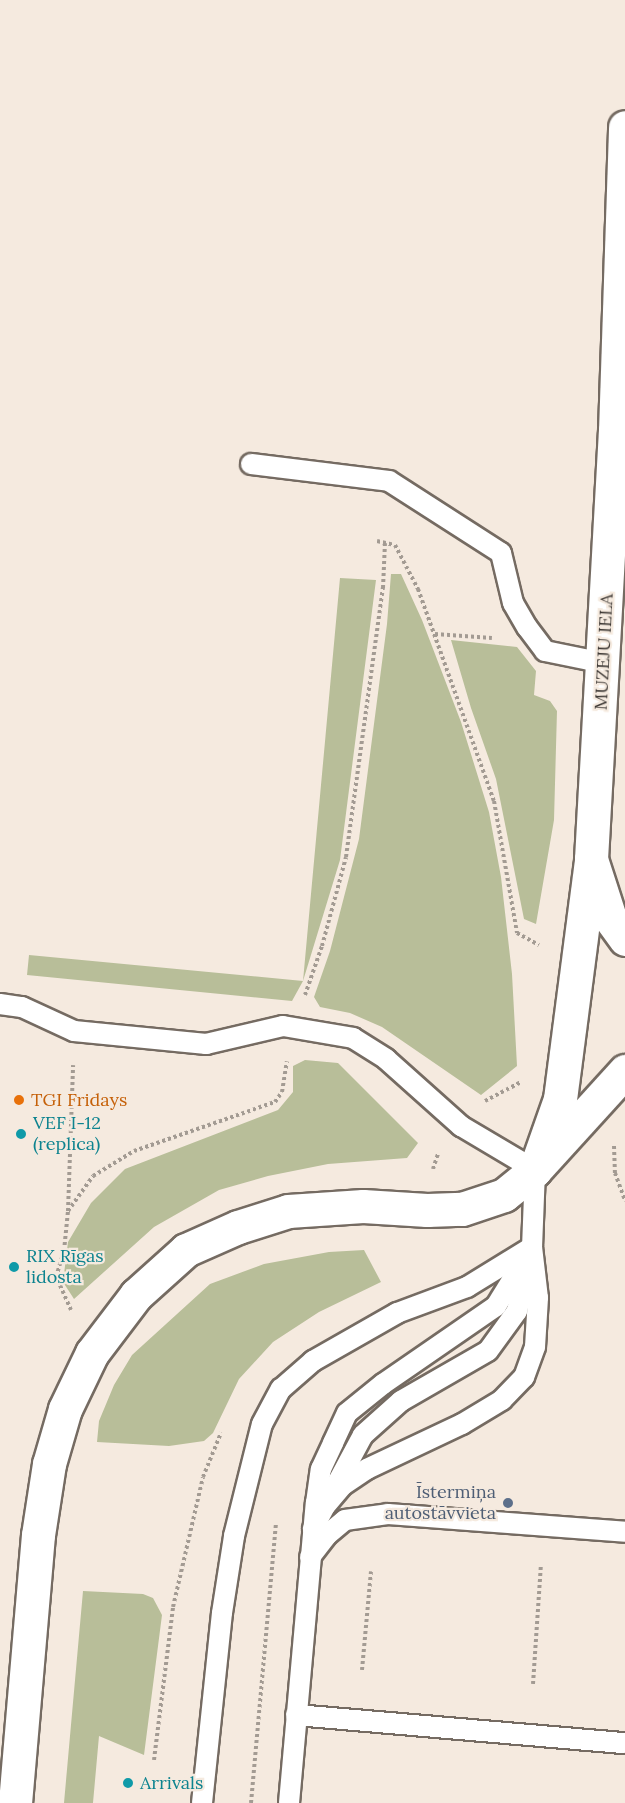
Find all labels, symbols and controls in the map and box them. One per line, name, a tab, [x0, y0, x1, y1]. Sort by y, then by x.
street label: MUZEJU IELA	[590, 593, 618, 711]
place label: TGI Fridays	[31, 1089, 127, 1111]
marker: TGI Fridays	[12, 1093, 26, 1107]
place label: VEF I-12 (replica)	[33, 1113, 101, 1156]
marker: VEF I-12 (replica)	[14, 1127, 28, 1141]
place label: RIX Rīgas lidosta	[26, 1246, 104, 1288]
marker: RIX Rīgas lidosta	[7, 1260, 21, 1274]
place label: Īstermiņa autostāvvieta	[385, 1482, 496, 1524]
marker: Īstermiņa autostāvvieta	[501, 1496, 515, 1510]
place label: Arrivals	[140, 1772, 203, 1794]
marker: Arrivals	[121, 1776, 135, 1790]

